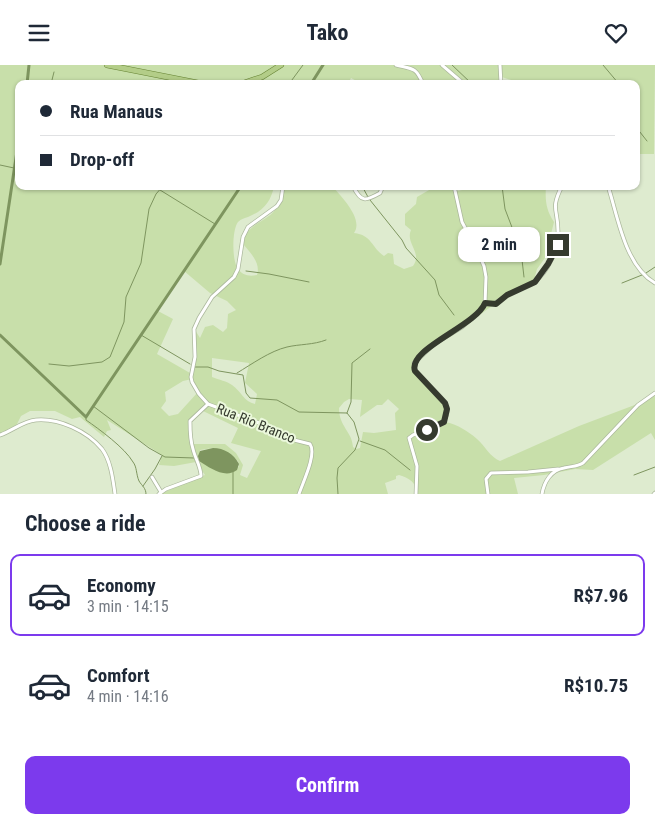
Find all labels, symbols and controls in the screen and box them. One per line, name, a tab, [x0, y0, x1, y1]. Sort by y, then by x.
icon: menu	[25, 19, 53, 47]
icon: heart	[602, 19, 630, 47]
text: Tako	[307, 20, 348, 45]
text: Rua Manaus	[70, 100, 163, 123]
text: Drop-off	[70, 148, 134, 171]
callout: 2 min	[458, 227, 540, 263]
route end	[547, 234, 569, 256]
text: 2 min	[481, 235, 517, 254]
street label: Rua Rio Branco	[214, 400, 298, 446]
route start	[416, 419, 438, 441]
text: Choose a ride	[25, 511, 146, 536]
icon: car	[27, 573, 72, 618]
text: Economy	[87, 574, 156, 597]
text: R$7.96	[574, 584, 628, 607]
text: 3 min · 14:15	[87, 597, 169, 616]
icon: car	[27, 663, 72, 708]
text: Comfort	[87, 664, 150, 687]
text: R$10.75	[564, 674, 628, 697]
text: 4 min · 14:16	[87, 687, 169, 706]
button: Confirm	[25, 756, 630, 814]

